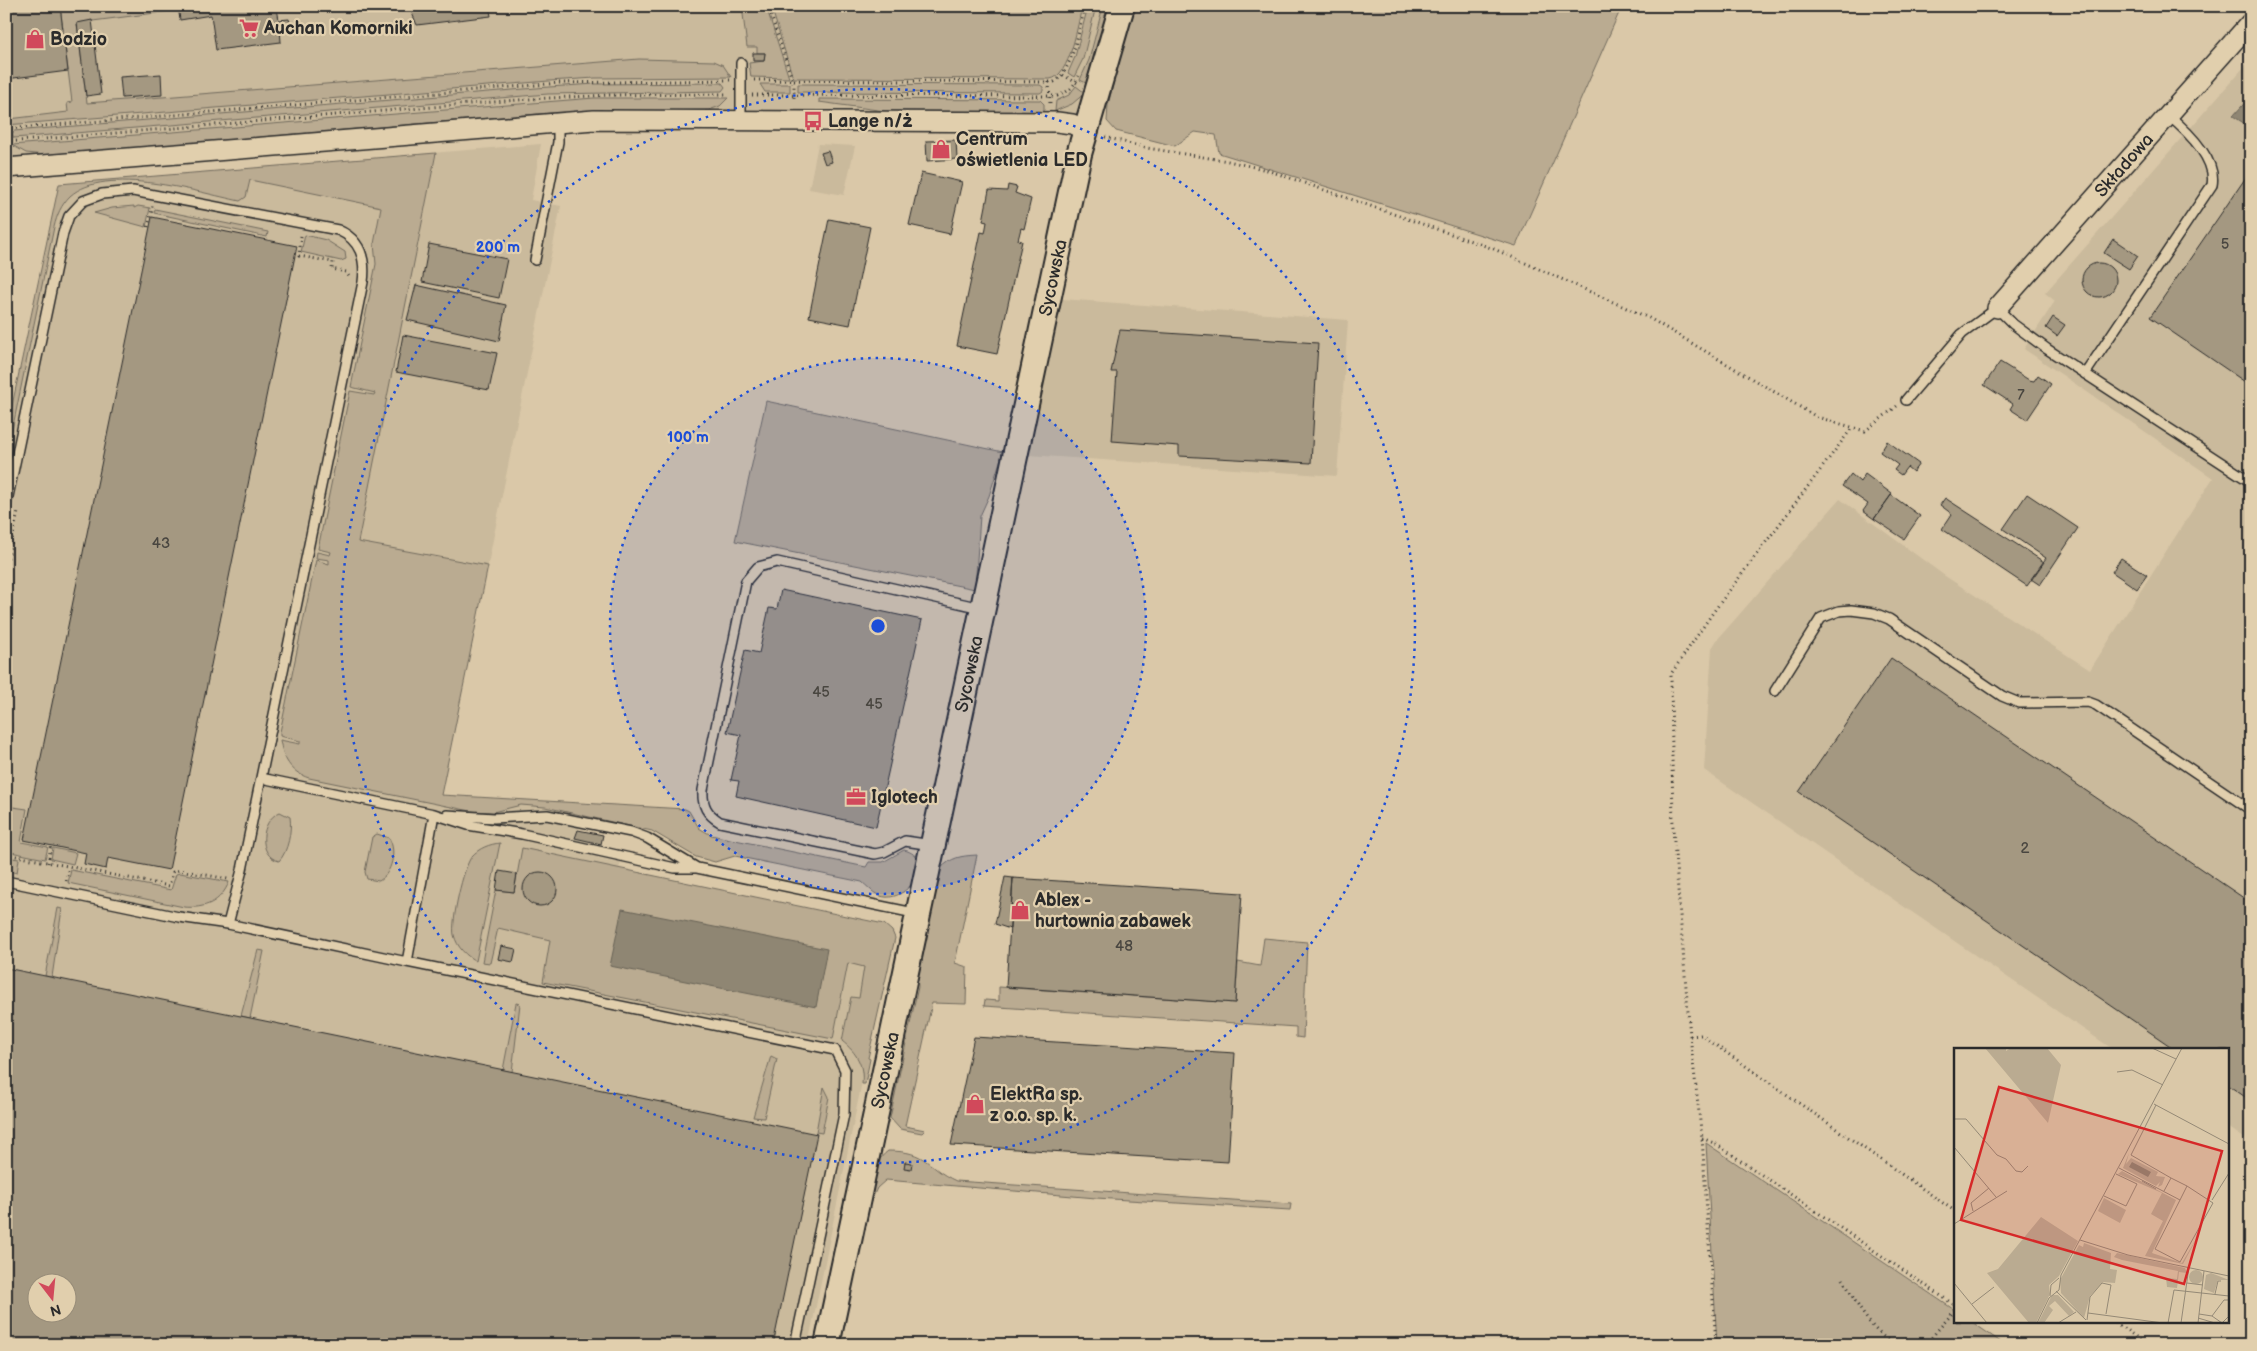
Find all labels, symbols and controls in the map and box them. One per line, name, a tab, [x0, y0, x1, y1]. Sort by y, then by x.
supermarket icon: Auchan Komorniki	[238, 17, 260, 39]
place label: Auchan Komorniki	[263, 18, 413, 39]
shop icon: Bodzio	[24, 28, 46, 50]
place label: Bodzio	[50, 29, 107, 50]
bus stop icon: Lange n/ż	[802, 110, 824, 132]
place label: Lange n/ż	[828, 111, 913, 132]
place label: Centrum oświetlenia LED	[956, 129, 1088, 171]
street label: Składowa	[2090, 129, 2158, 202]
shop icon: Centrum oświetlenia LED	[930, 138, 952, 160]
house number: 5	[2221, 235, 2229, 254]
street label: Sycowska	[1035, 237, 1072, 318]
text: 200 m	[476, 238, 520, 257]
house number: 7	[2017, 386, 2025, 405]
text: 100 m	[667, 428, 709, 447]
house number: 43	[152, 534, 170, 553]
centre of rings	[869, 617, 887, 635]
street label: Sycowska	[951, 634, 988, 714]
house number: 45	[812, 683, 830, 702]
house number: 45	[865, 695, 883, 714]
office icon: Iglotech	[845, 786, 867, 808]
place label: Iglotech	[871, 787, 938, 808]
house number: 2	[2021, 839, 2030, 858]
place label: Ablex - hurtownia zabawek	[1034, 890, 1191, 932]
shop icon: Ablex - hurtownia zabawek	[1009, 899, 1031, 921]
house number: 48	[1115, 937, 1133, 956]
street label: Sycowska	[867, 1030, 904, 1111]
inset map	[1954, 1048, 2230, 1324]
place label: ElektRa sp. z o.o. sp. k.	[990, 1084, 1083, 1126]
shop icon: ElektRa sp. z o.o. sp. k.	[964, 1093, 986, 1115]
north arrow	[28, 1274, 78, 1324]
text: N	[48, 1300, 63, 1320]

